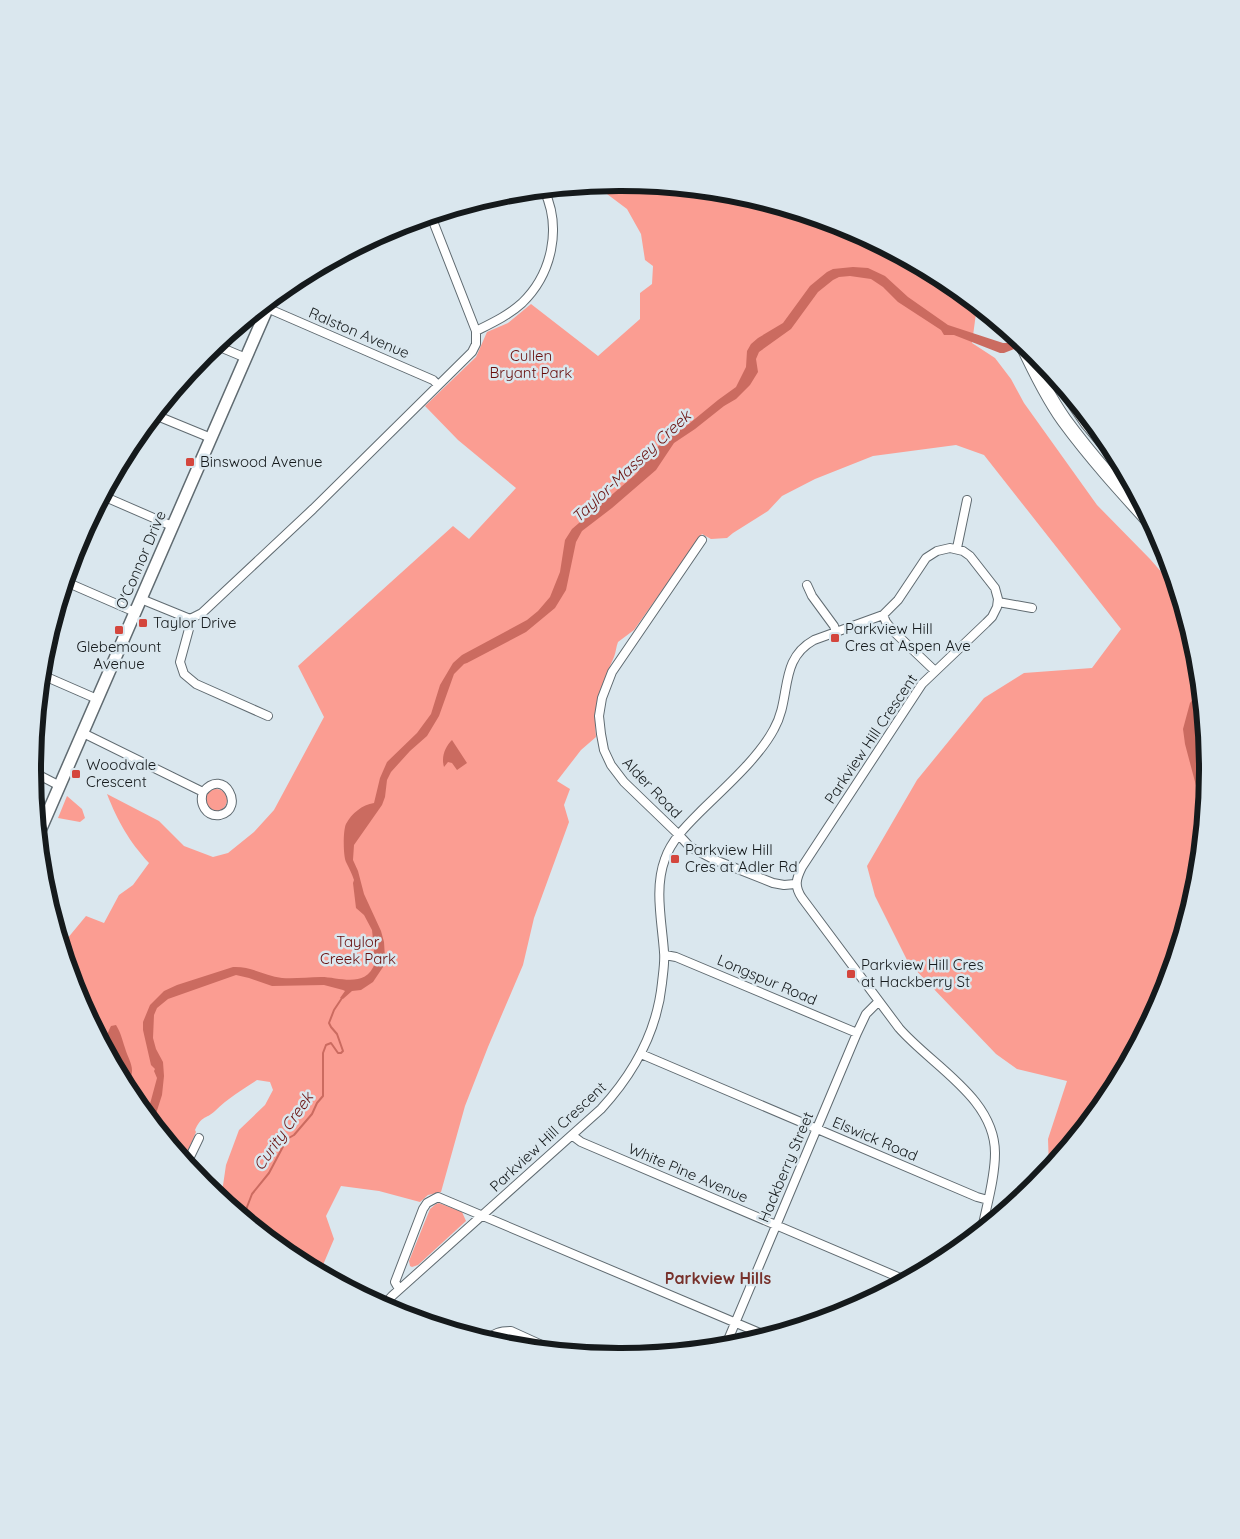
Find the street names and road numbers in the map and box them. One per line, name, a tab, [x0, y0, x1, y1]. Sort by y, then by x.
street label: Ralston Avenue	[306, 303, 413, 362]
street label: O'Connor Drive	[111, 507, 170, 612]
street label: Parkview Hill Crescent	[820, 670, 921, 807]
street label: Alder Road	[619, 753, 686, 822]
street label: Longspur Road	[714, 950, 820, 1009]
street label: Parkview Hill Crescent	[485, 1078, 610, 1196]
street label: Hackberry Street	[754, 1109, 817, 1225]
street label: Elswick Road	[830, 1112, 921, 1165]
street label: White Pine Avenue	[625, 1139, 751, 1206]

